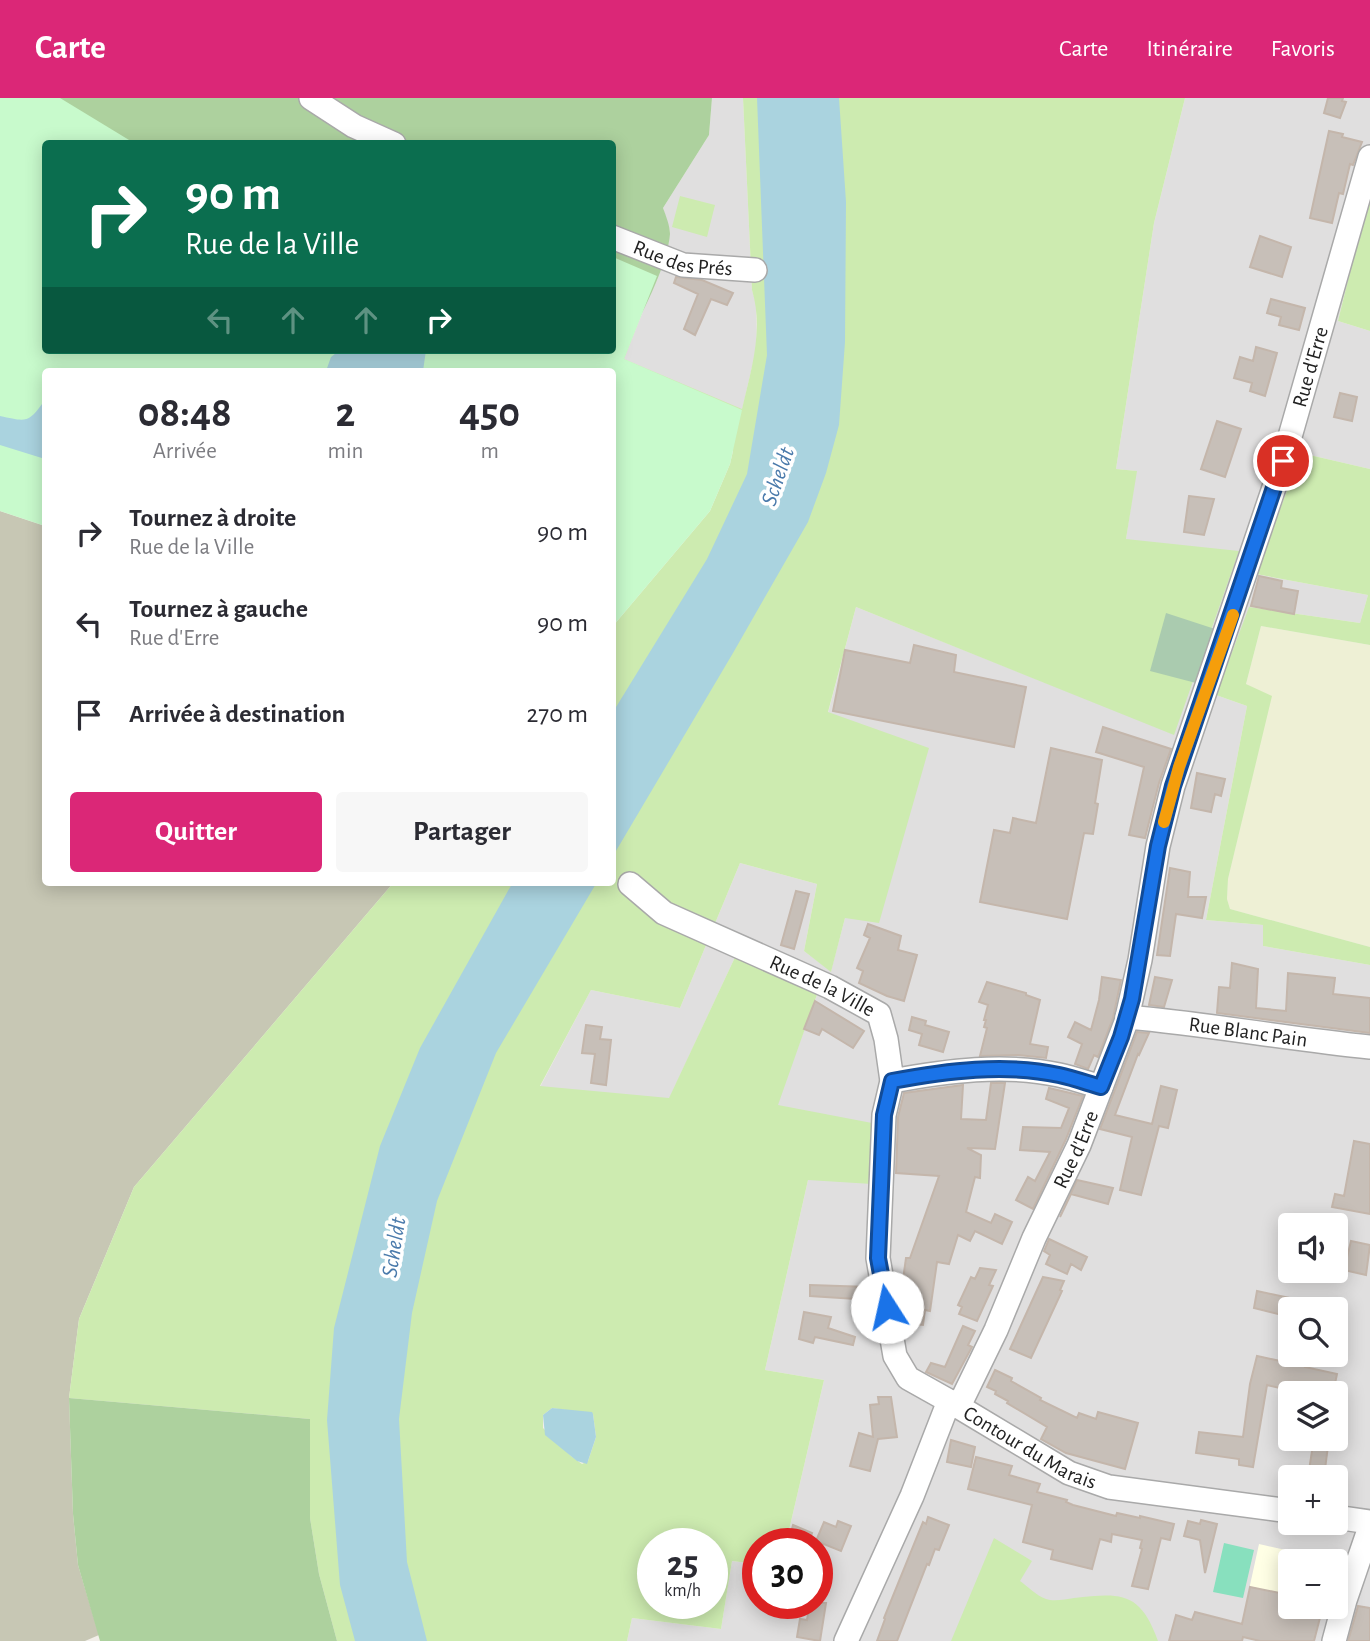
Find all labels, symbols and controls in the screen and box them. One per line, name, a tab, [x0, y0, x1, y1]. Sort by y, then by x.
text: Carte	[35, 32, 106, 65]
text: Carte	[1059, 37, 1108, 61]
text: Itinéraire	[1146, 37, 1233, 61]
text: Favoris	[1271, 37, 1335, 61]
icon: right	[70, 168, 161, 259]
text: 90 m	[185, 170, 281, 219]
text: Rue de la Ville	[185, 228, 359, 260]
street label: Rue des Prés	[630, 237, 733, 279]
icon: left	[201, 301, 239, 339]
icon: ahead	[274, 301, 312, 339]
icon: ahead	[347, 301, 385, 339]
icon: right	[420, 301, 458, 339]
street label: Rue d'Erre	[1289, 324, 1332, 410]
text: 08:48	[138, 392, 232, 434]
text: 2	[336, 392, 355, 434]
text: 450	[459, 392, 520, 434]
pin	[1253, 431, 1313, 491]
text: Arrivée	[153, 440, 217, 463]
text: min	[328, 440, 363, 463]
text: m	[480, 440, 499, 463]
icon: arrive	[1264, 442, 1302, 480]
water label: Scheldt	[758, 444, 799, 509]
text: Tournez à droite	[129, 505, 296, 531]
icon: right	[70, 514, 108, 552]
text: 90 m	[537, 519, 588, 545]
text: Rue de la Ville	[129, 536, 254, 559]
text: Tournez à gauche	[129, 596, 308, 622]
icon: left	[70, 605, 108, 643]
text: 90 m	[537, 610, 588, 636]
text: Rue d'Erre	[129, 627, 219, 650]
icon: arrive	[70, 696, 108, 734]
text: Arrivée à destination	[129, 701, 345, 727]
text: 270 m	[527, 701, 588, 727]
button: Quitter	[70, 792, 322, 872]
button: Partager	[336, 792, 588, 872]
street label: Rue de la Ville	[766, 952, 878, 1021]
street label: Rue Blanc Pain	[1188, 1014, 1309, 1051]
street label: Rue d'Erre	[1050, 1108, 1102, 1192]
map controls	[1278, 1213, 1348, 1619]
button: sound	[1278, 1213, 1348, 1283]
water label: Scheldt	[378, 1215, 411, 1279]
position arrow	[850, 1270, 924, 1344]
button: search	[1278, 1297, 1348, 1367]
button: layers	[1278, 1381, 1348, 1451]
street label: Contour du Marais	[960, 1402, 1099, 1493]
button: +	[1278, 1465, 1348, 1535]
speed limit sign: 30	[742, 1528, 833, 1619]
text: 25	[667, 1547, 698, 1582]
button: −	[1278, 1549, 1348, 1619]
text: km/h	[664, 1582, 701, 1600]

